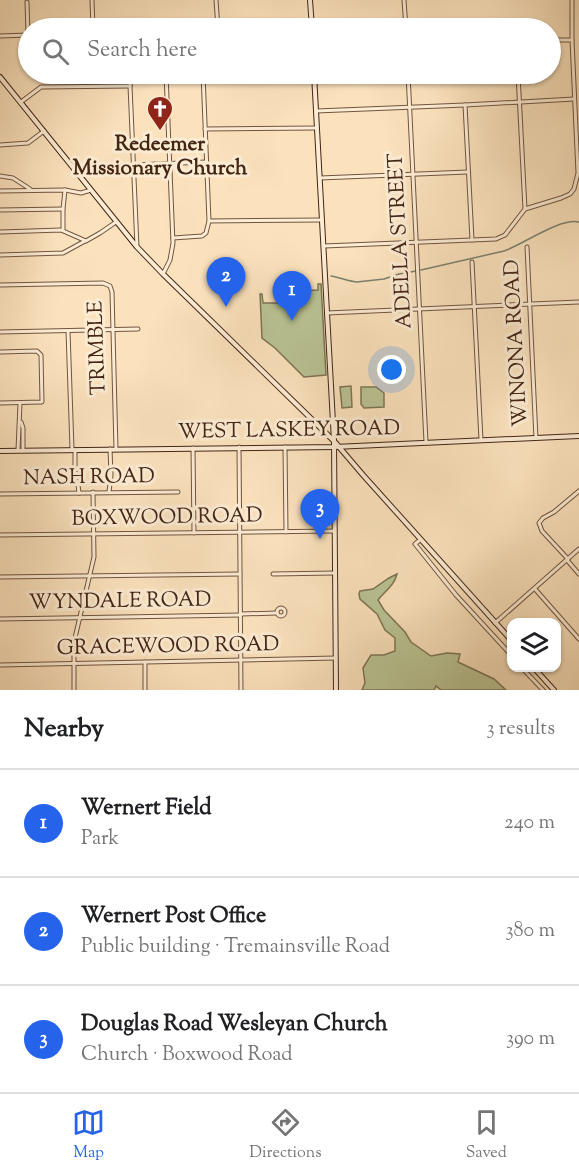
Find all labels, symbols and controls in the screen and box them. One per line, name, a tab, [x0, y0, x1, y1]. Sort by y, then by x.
search box	[18, 18, 561, 84]
icon: search	[39, 35, 72, 68]
text: Search here	[87, 35, 197, 67]
church icon: Redeemer Missionary Church	[145, 94, 175, 132]
place label: Redeemer Missionary Church	[73, 130, 248, 184]
street label: ADELLA STREET	[381, 152, 421, 330]
pin: 2	[206, 258, 246, 307]
street label: WINONA ROAD	[498, 259, 536, 427]
pin: 1	[272, 272, 312, 321]
street label: TRIMBLE	[81, 300, 115, 396]
your location	[377, 355, 406, 384]
street label: WEST LASKEY ROAD	[178, 414, 400, 448]
street label: NASH ROAD	[23, 462, 155, 494]
pin: 3	[300, 490, 340, 539]
street label: BOXWOOD ROAD	[71, 501, 263, 535]
street label: WYNDALE ROAD	[28, 585, 212, 619]
map controls	[507, 618, 561, 672]
button: layers	[507, 618, 561, 672]
street label: GRACEWOOD ROAD	[56, 630, 280, 664]
text: Nearby	[24, 711, 104, 748]
text: 3 results	[486, 715, 555, 744]
text: Wernert Field	[81, 793, 212, 825]
text: 1	[40, 809, 47, 838]
text: 240 m	[504, 809, 555, 838]
text: Park	[81, 825, 119, 854]
text: Wernert Post Office	[81, 901, 266, 933]
text: 2	[39, 917, 48, 946]
text: 380 m	[506, 917, 555, 946]
text: Public building · Tremainsville Road	[81, 933, 390, 962]
text: Douglas Road Wesleyan Church	[81, 1009, 388, 1041]
text: 3	[39, 1025, 48, 1054]
text: 390 m	[506, 1025, 555, 1054]
text: Church · Boxwood Road	[81, 1041, 293, 1070]
tab: Map	[72, 1106, 105, 1165]
tab: Directions	[249, 1106, 322, 1165]
tab: Saved	[466, 1106, 507, 1165]

